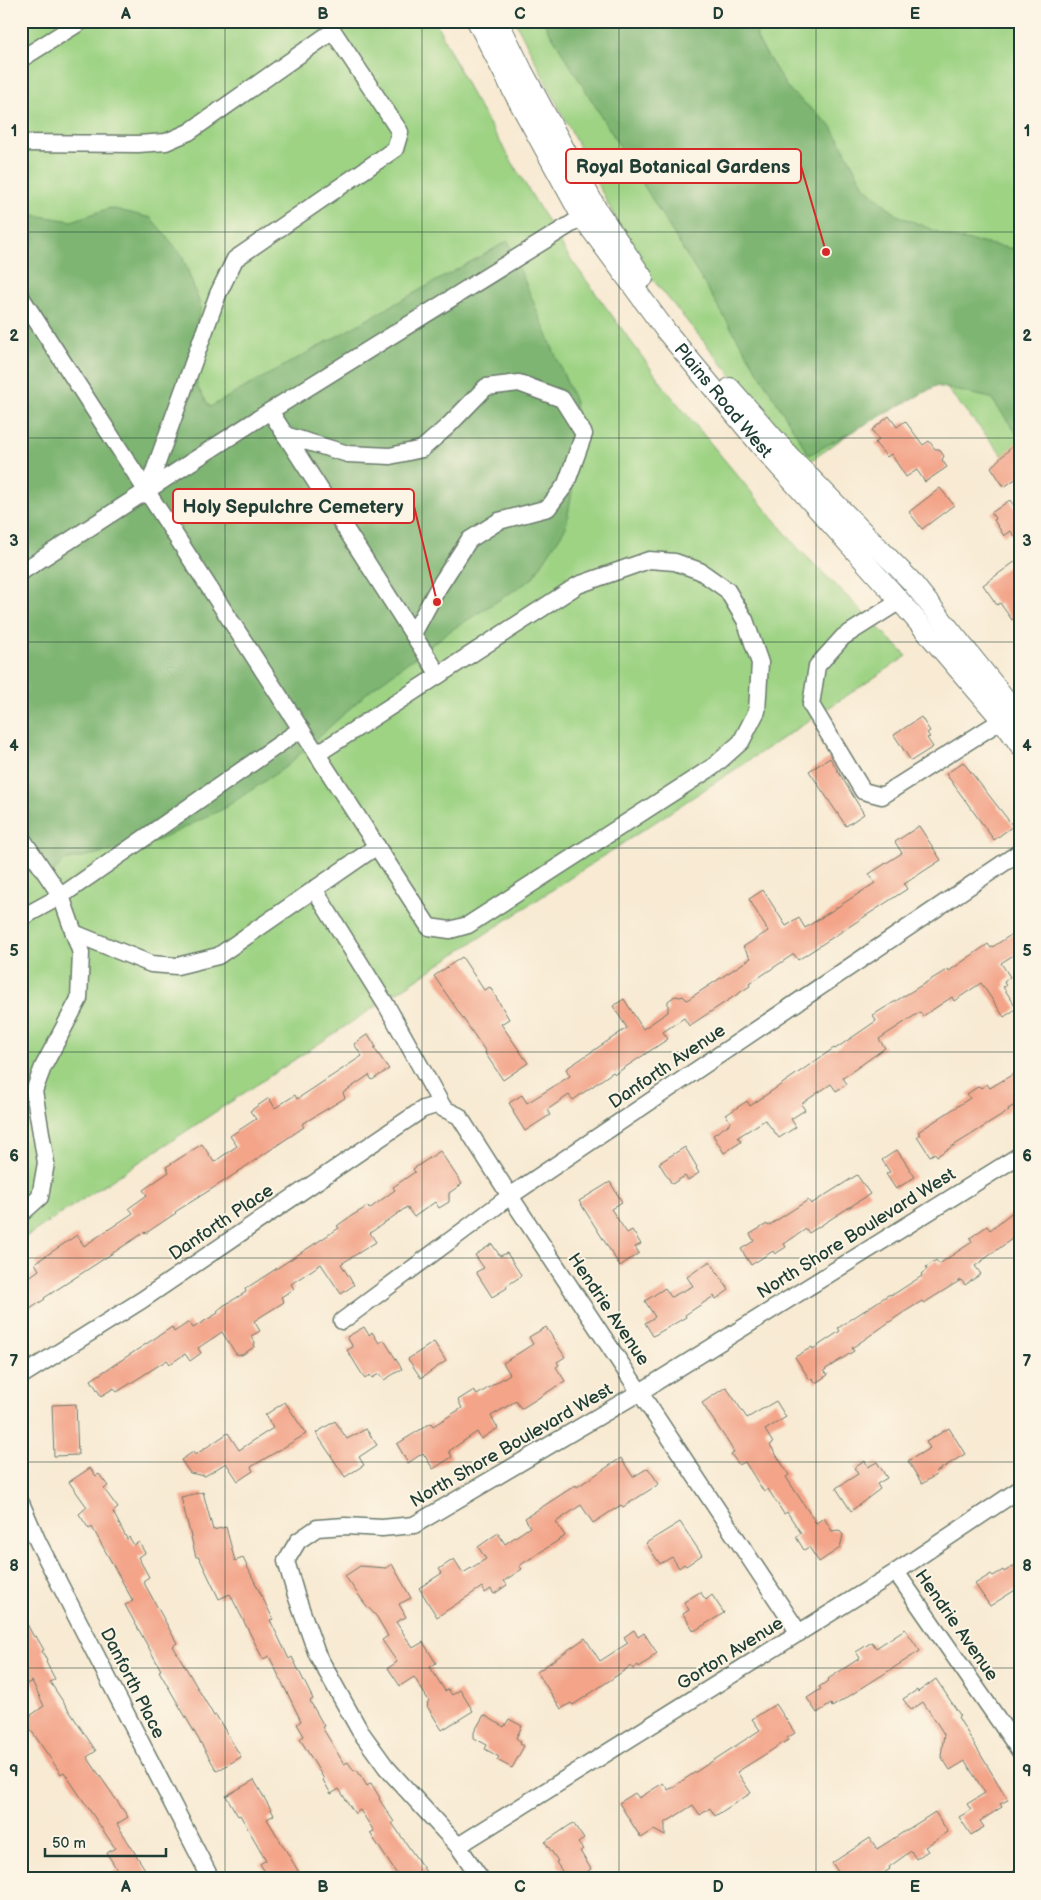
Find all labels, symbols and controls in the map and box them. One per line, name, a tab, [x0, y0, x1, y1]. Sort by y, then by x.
text: A	[120, 5, 131, 24]
text: B	[317, 5, 329, 24]
text: C	[514, 5, 526, 24]
text: D	[712, 5, 724, 24]
text: E	[910, 5, 920, 24]
text: 1	[11, 122, 17, 141]
text: 1	[1024, 122, 1030, 141]
callout: Royal Botanical Gardens	[566, 149, 801, 183]
text: Royal Botanical Gardens	[576, 156, 790, 179]
text: 2	[9, 327, 19, 346]
text: 2	[1022, 327, 1032, 346]
street label: Plains Road West	[670, 339, 777, 462]
callout: Holy Sepulchre Cemetery	[173, 489, 414, 523]
text: Holy Sepulchre Cemetery	[183, 496, 404, 519]
text: 3	[9, 532, 19, 551]
text: 3	[1022, 532, 1032, 551]
text: 4	[9, 737, 19, 756]
text: 4	[1022, 737, 1032, 756]
text: 5	[9, 942, 19, 961]
text: 5	[1022, 942, 1032, 961]
street label: Danforth Avenue	[605, 1020, 730, 1113]
text: 6	[9, 1147, 19, 1166]
text: 6	[1022, 1147, 1032, 1166]
street label: North Shore Boulevard West	[753, 1163, 960, 1303]
street label: Danforth Place	[165, 1180, 278, 1265]
street label: Hendrie Avenue	[563, 1249, 654, 1370]
text: 7	[10, 1352, 19, 1371]
text: 7	[1023, 1352, 1032, 1371]
street label: North Shore Boulevard West	[407, 1379, 616, 1512]
text: 8	[9, 1557, 19, 1576]
text: 8	[1022, 1557, 1032, 1576]
street label: Hendrie Avenue	[910, 1566, 1003, 1685]
street label: Gorton Avenue	[673, 1612, 787, 1694]
street label: Danforth Place	[96, 1624, 170, 1742]
text: 9	[9, 1762, 19, 1781]
text: 9	[1022, 1762, 1032, 1781]
scale bar	[45, 1825, 166, 1857]
text: 50 m	[52, 1834, 86, 1853]
text: A	[120, 1878, 131, 1897]
text: B	[317, 1878, 329, 1897]
text: C	[514, 1878, 526, 1897]
text: D	[712, 1878, 724, 1897]
text: E	[910, 1878, 920, 1897]

